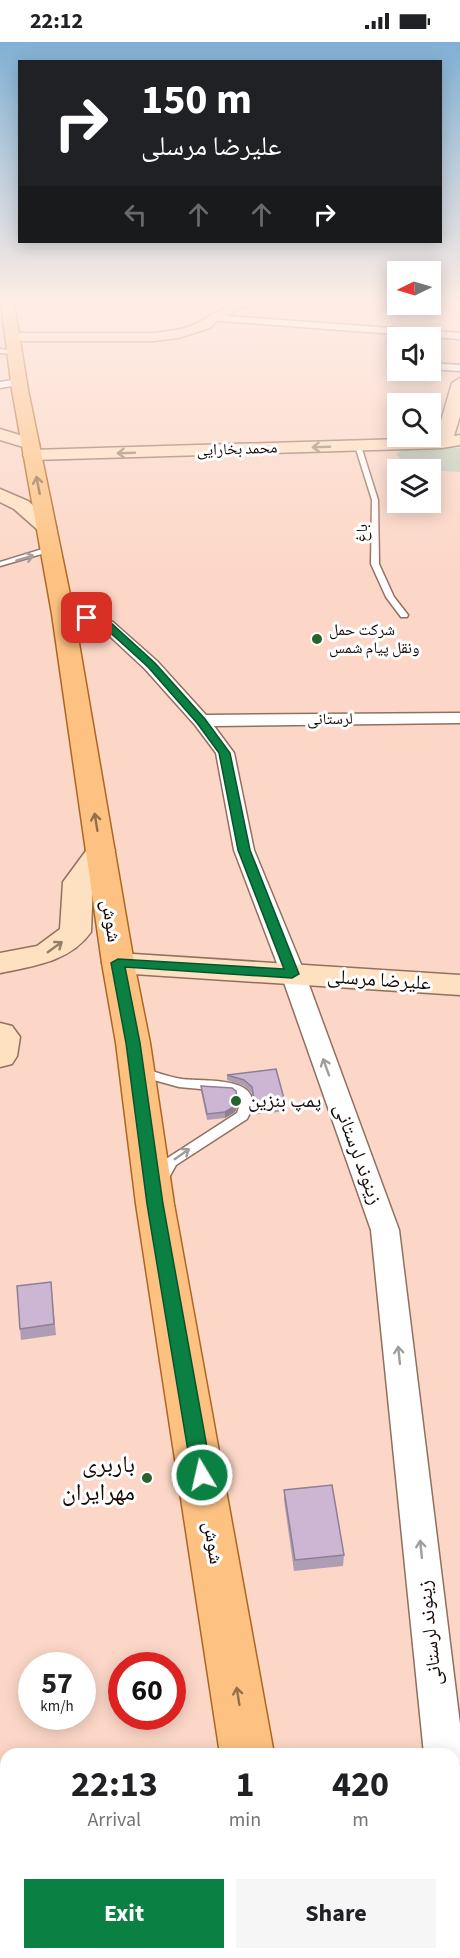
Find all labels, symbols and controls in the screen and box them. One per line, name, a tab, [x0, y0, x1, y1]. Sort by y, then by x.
text: 22:12	[30, 5, 83, 37]
text: 150 m	[141, 70, 252, 130]
icon: right	[42, 84, 120, 162]
text: علیرضا مرسلی	[141, 127, 281, 166]
icon: left	[119, 198, 152, 231]
icon: ahead	[182, 198, 215, 231]
icon: ahead	[245, 198, 278, 231]
icon: right	[308, 198, 341, 231]
north arrow	[387, 261, 441, 315]
map controls	[387, 261, 441, 513]
button: sound	[387, 327, 441, 381]
button: search	[387, 393, 441, 447]
street label: محمد بخارایی	[196, 437, 278, 461]
one-way arrow	[311, 441, 331, 452]
one-way arrow	[116, 447, 136, 458]
button: layers	[387, 459, 441, 513]
one-way arrow	[32, 476, 43, 496]
street label: باغ	[351, 524, 373, 542]
one-way arrow	[15, 552, 34, 563]
pin	[61, 592, 112, 643]
icon: arrive	[70, 601, 103, 634]
place label: شرکت حمل ونقل پیام شمس	[329, 619, 419, 659]
marker: شرکت حمل ونقل پیام شمس	[310, 632, 324, 646]
street label: لرستانی	[307, 708, 353, 730]
one-way arrow	[91, 813, 102, 832]
street label: شوش	[94, 898, 128, 944]
one-way arrow	[47, 941, 63, 953]
street label: علیرضا مرسلی	[326, 962, 432, 998]
one-way arrow	[320, 1058, 331, 1077]
place label: پمپ بنزین	[248, 1087, 322, 1115]
marker: پمپ بنزین	[229, 1094, 243, 1108]
street label: زینوند لرستانی	[327, 1100, 389, 1208]
one-way arrow	[173, 1148, 189, 1160]
one-way arrow	[394, 1346, 405, 1366]
position arrow	[170, 1443, 234, 1507]
place label: باربری مهرایران	[62, 1447, 135, 1510]
marker: باربری مهرایران	[140, 1471, 154, 1485]
street label: شوش	[196, 1520, 230, 1566]
one-way arrow	[415, 1540, 426, 1560]
street label: زینوند لرستانی	[411, 1579, 449, 1687]
speed limit sign: 60	[108, 1652, 186, 1730]
text: 57	[41, 1662, 73, 1705]
one-way arrow	[232, 1686, 243, 1706]
text: km/h	[40, 1696, 74, 1717]
text: 22:13	[71, 1759, 158, 1810]
text: 1	[235, 1759, 254, 1810]
text: 420	[332, 1759, 389, 1810]
text: Arrival	[87, 1806, 141, 1834]
text: min	[229, 1806, 261, 1834]
text: m	[352, 1806, 369, 1834]
button: Exit	[24, 1879, 224, 1948]
button: Share	[236, 1879, 436, 1948]

